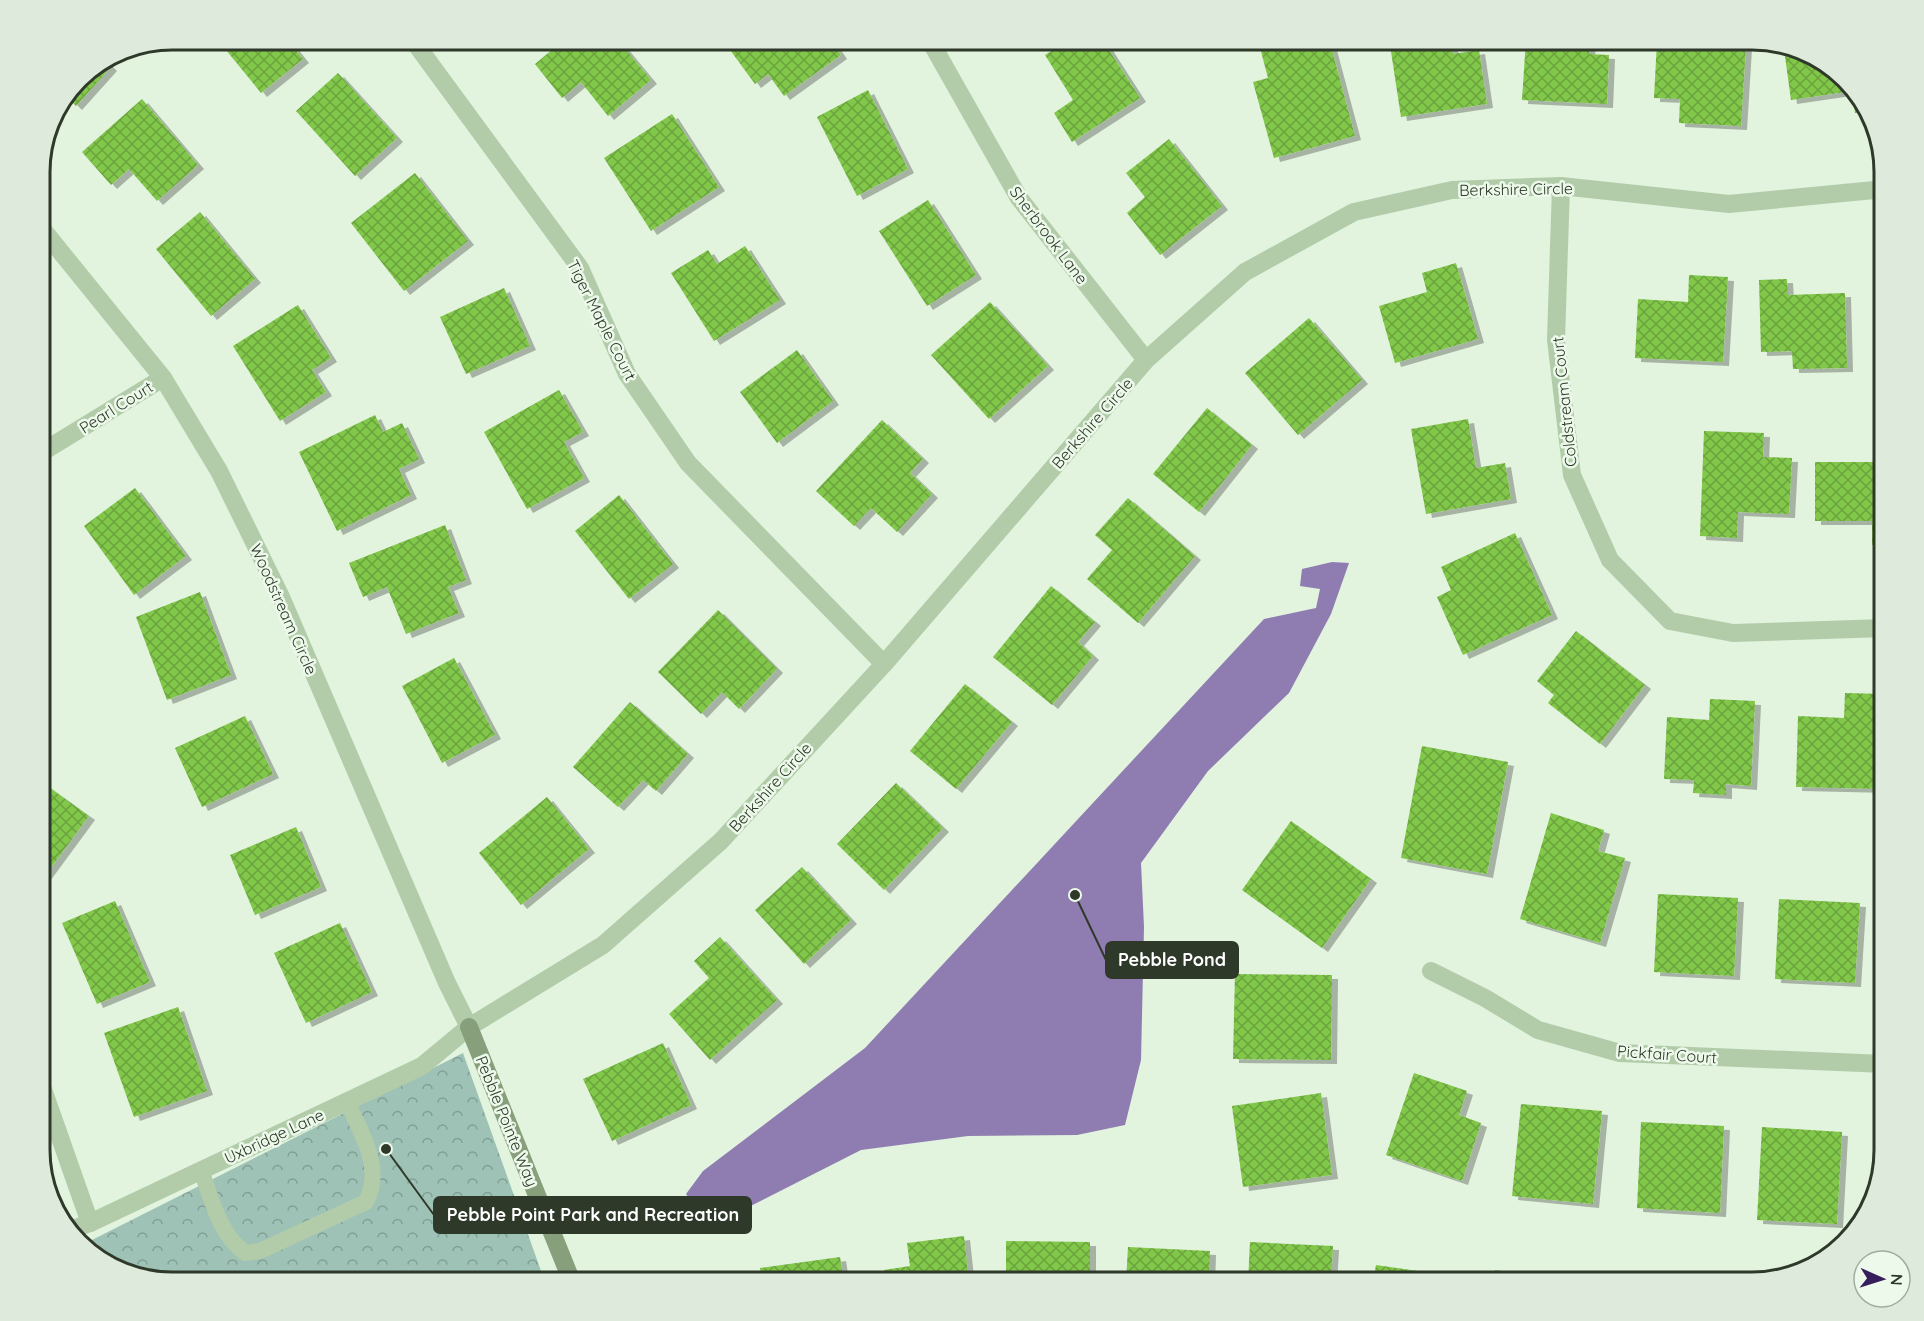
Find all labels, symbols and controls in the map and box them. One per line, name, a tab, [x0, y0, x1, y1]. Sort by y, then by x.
street label: Berkshire Circle	[1459, 178, 1573, 200]
street label: Sherbrook Lane	[1006, 182, 1092, 288]
street label: Tiger Maple Court	[563, 256, 641, 384]
street label: Coldstream Court	[1547, 336, 1581, 468]
street label: Berkshire Circle	[1047, 373, 1137, 473]
street label: Pearl Court	[75, 376, 157, 438]
street label: Woodstream Circle	[246, 540, 322, 678]
street label: Berkshire Circle	[724, 738, 816, 836]
callout: Pebble Pond	[1106, 942, 1238, 978]
text: Pebble Pond	[1118, 948, 1226, 971]
street label: Pickfair Court	[1616, 1041, 1718, 1067]
street label: Pebble Pointe Way	[472, 1053, 542, 1189]
street label: Uxbridge Lane	[221, 1104, 327, 1168]
callout: Pebble Point Park and Recreation	[434, 1197, 751, 1233]
text: Pebble Point Park and Recreation	[447, 1203, 739, 1226]
north arrow	[1852, 1249, 1912, 1309]
text: N	[1887, 1273, 1907, 1286]

